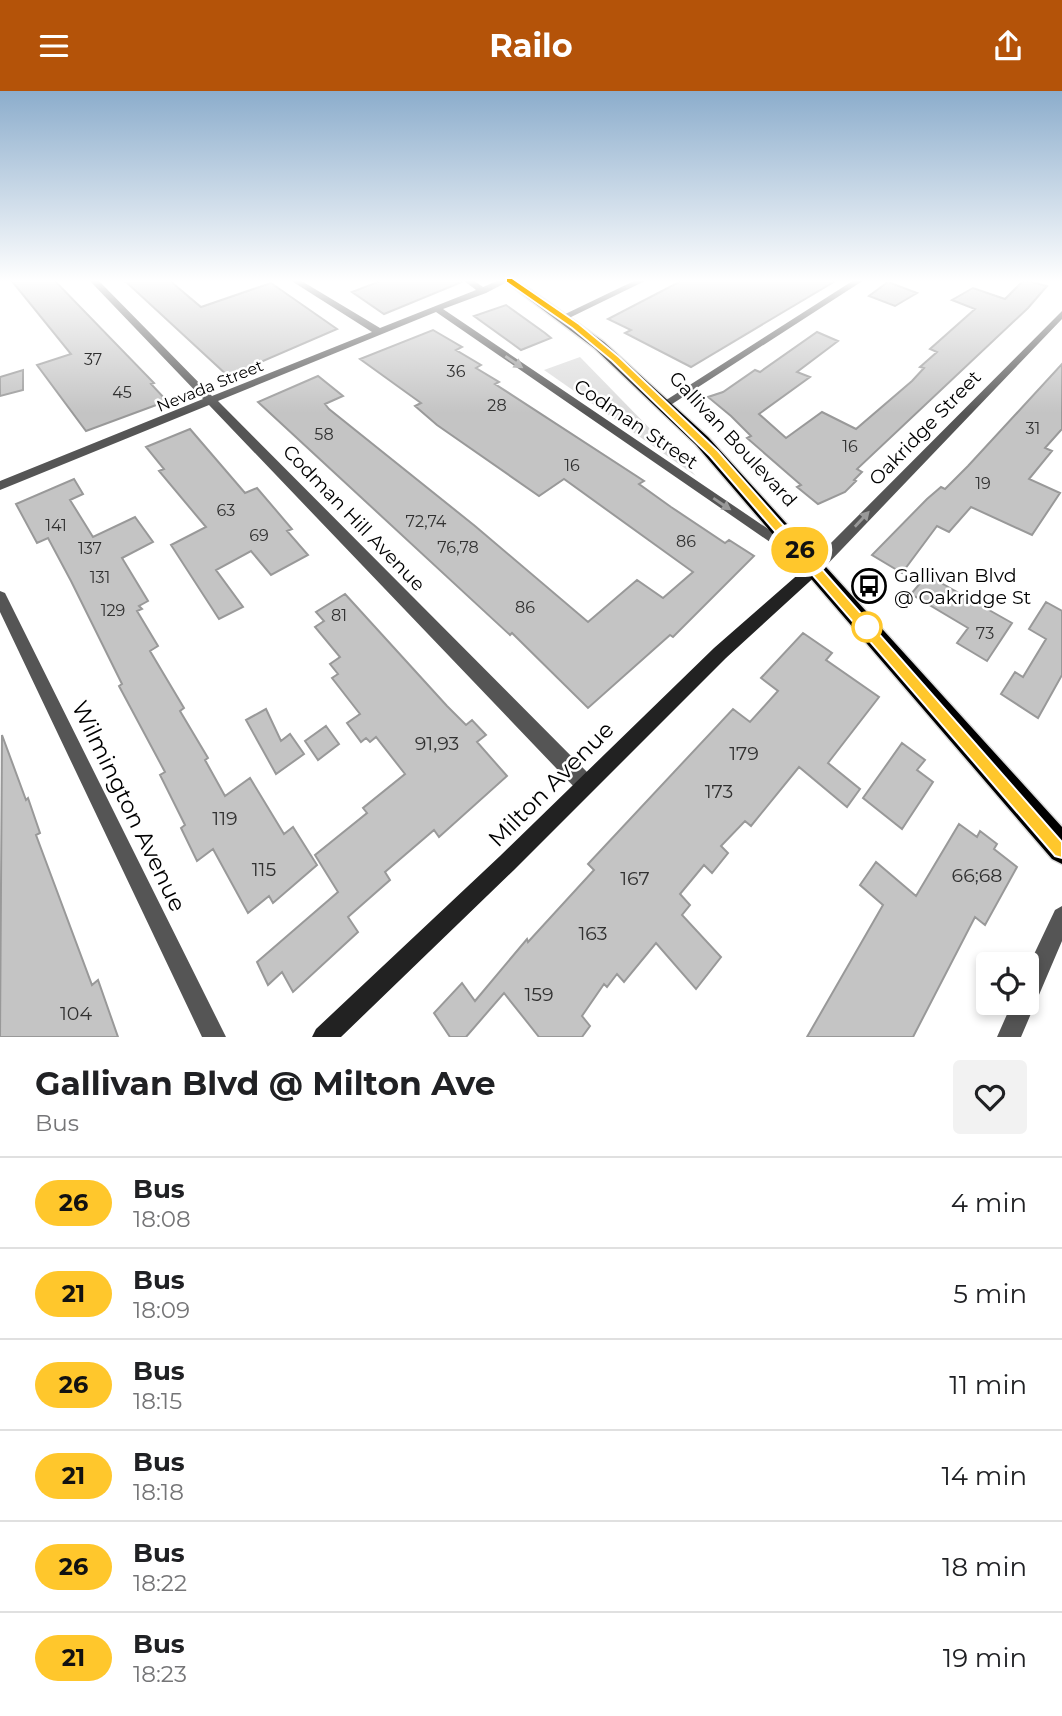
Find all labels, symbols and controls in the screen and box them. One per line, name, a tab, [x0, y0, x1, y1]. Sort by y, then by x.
text: Railo	[489, 26, 573, 65]
icon: menu	[35, 27, 73, 65]
icon: share	[989, 27, 1027, 65]
house number: 37	[84, 350, 102, 369]
one-way arrow	[505, 355, 523, 369]
street label: Nevada Street	[154, 356, 266, 416]
house number: 36	[447, 362, 466, 381]
street label: Gallivan Boulevard	[664, 366, 802, 512]
street label: Oakridge Street	[864, 366, 986, 490]
street label: Codman Street	[570, 374, 703, 474]
house number: 45	[112, 383, 132, 402]
house number: 28	[487, 396, 507, 415]
house number: 31	[1026, 419, 1040, 438]
house number: 58	[314, 425, 334, 444]
house number: 16	[842, 437, 858, 456]
street label: Codman Hill Avenue	[278, 440, 430, 596]
house number: 16	[564, 456, 580, 475]
house number: 19	[975, 474, 991, 493]
one-way arrow	[713, 497, 731, 511]
house number: 63	[217, 501, 235, 520]
one-way arrow	[854, 511, 870, 528]
house number: 72,74	[406, 512, 447, 531]
house number: 141	[45, 516, 67, 535]
house number: 69	[249, 526, 269, 545]
line badge: 26	[768, 527, 832, 573]
house number: 86	[676, 532, 696, 551]
text: 26	[785, 535, 815, 564]
house number: 76,78	[437, 538, 479, 557]
house number: 137	[78, 539, 102, 558]
place label: Gallivan Blvd @ Oakridge St	[894, 564, 1032, 609]
bus stop icon: Gallivan Blvd @ Oakridge St	[850, 567, 888, 605]
house number: 131	[90, 568, 110, 587]
house number: 86	[515, 598, 535, 617]
house number: 129	[101, 601, 125, 620]
house number: 81	[331, 606, 347, 625]
unlabelled marker	[852, 612, 882, 642]
house number: 73	[976, 624, 994, 643]
street label: Wilmington Avenue	[66, 696, 192, 916]
street label: Milton Avenue	[482, 715, 620, 853]
house number: 91,93	[415, 732, 459, 755]
house number: 179	[729, 742, 759, 765]
house number: 173	[705, 780, 733, 803]
house number: 119	[212, 807, 238, 830]
house number: 115	[252, 858, 276, 881]
house number: 66;68	[952, 864, 1002, 887]
house number: 167	[620, 867, 650, 890]
house number: 163	[578, 922, 608, 945]
map controls	[976, 952, 1039, 1015]
button: locate	[976, 952, 1039, 1015]
house number: 159	[524, 983, 554, 1006]
house number: 104	[60, 1002, 92, 1025]
button: heart	[953, 1060, 1027, 1134]
text: Gallivan Blvd @ Milton Ave	[35, 1063, 496, 1103]
text: Bus	[35, 1109, 79, 1137]
text: Bus	[133, 1173, 185, 1205]
text: 4 min	[951, 1187, 1027, 1219]
text: 26	[59, 1188, 88, 1217]
text: 18:08	[133, 1205, 191, 1233]
text: Bus	[133, 1264, 185, 1296]
text: 5 min	[953, 1278, 1027, 1310]
text: 21	[62, 1279, 85, 1308]
text: 18:09	[133, 1296, 190, 1324]
text: Bus	[133, 1355, 185, 1387]
text: 11 min	[949, 1369, 1027, 1401]
text: 26	[59, 1370, 88, 1399]
text: 18:15	[133, 1387, 182, 1415]
text: Bus	[133, 1446, 185, 1478]
text: 14 min	[941, 1460, 1027, 1492]
text: 21	[62, 1461, 85, 1490]
text: 18:18	[133, 1478, 184, 1506]
text: Bus	[133, 1537, 185, 1569]
text: 18 min	[942, 1551, 1027, 1583]
text: 26	[59, 1552, 88, 1581]
text: 18:22	[133, 1569, 187, 1597]
text: Bus	[133, 1628, 185, 1660]
text: 19 min	[943, 1642, 1027, 1674]
text: 21	[62, 1643, 85, 1672]
text: 18:23	[133, 1660, 187, 1688]

